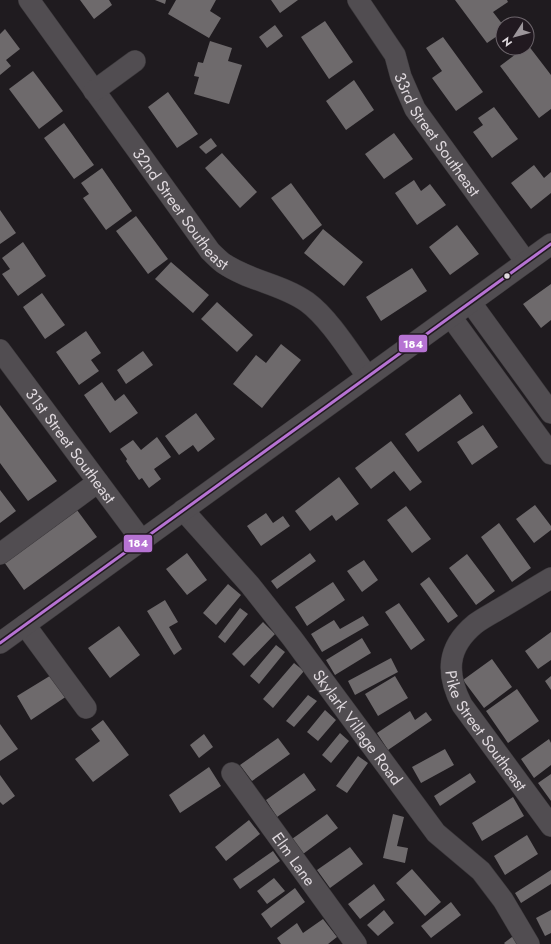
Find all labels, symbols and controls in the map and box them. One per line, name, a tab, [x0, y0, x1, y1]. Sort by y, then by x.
north arrow	[495, 16, 535, 56]
text: N	[498, 34, 516, 50]
street label: 33rd Street Southeast	[389, 68, 486, 201]
street label: 32nd Street Southeast	[127, 143, 233, 275]
unlabelled marker	[502, 271, 512, 281]
line badge: 184	[398, 334, 428, 353]
text: 184	[403, 336, 423, 352]
street label: 31st Street Southeast	[20, 383, 122, 508]
line badge: 184	[123, 534, 153, 553]
text: 184	[128, 535, 148, 551]
street label: Skylark Village Road	[307, 665, 408, 790]
street label: Pike Street Southeast	[440, 669, 533, 796]
street label: Elm Lane	[267, 827, 322, 890]

